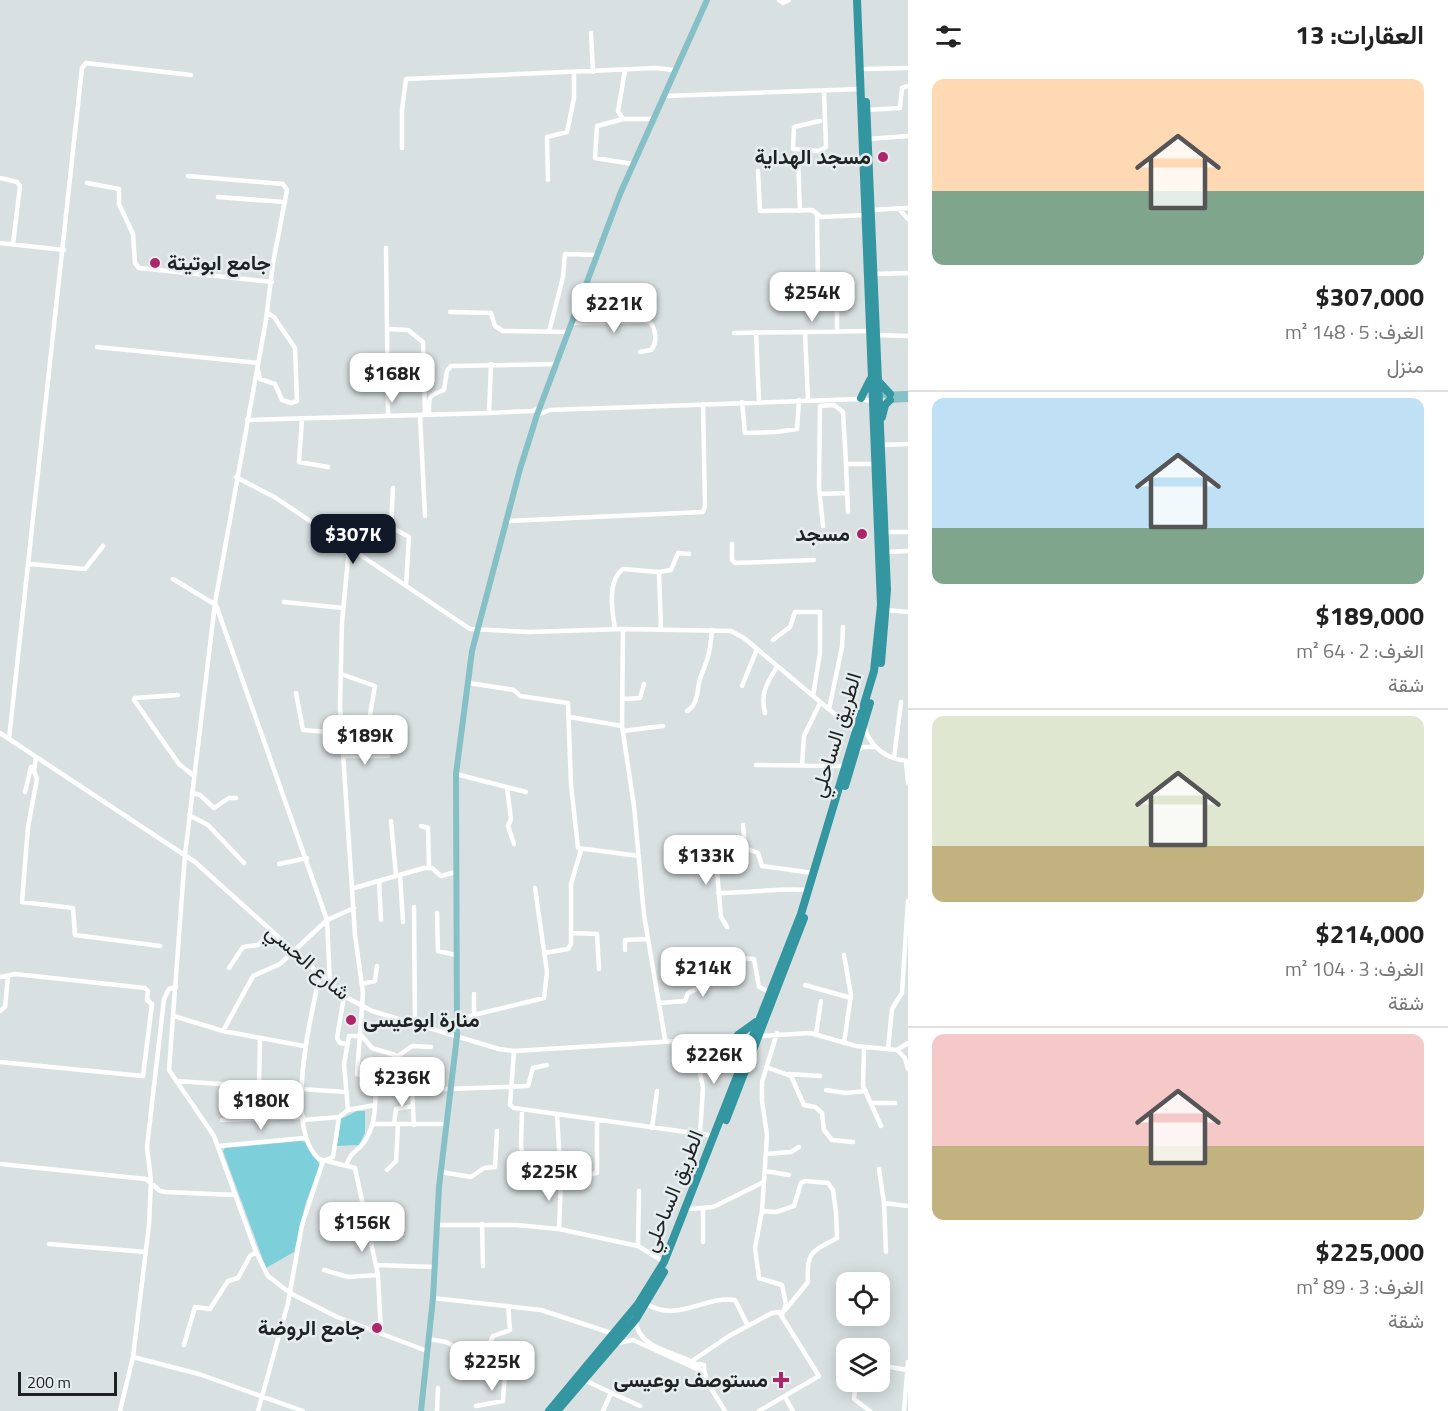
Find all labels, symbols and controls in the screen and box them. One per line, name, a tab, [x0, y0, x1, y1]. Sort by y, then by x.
text: العقارات: 13	[1295, 15, 1424, 54]
icon: filters	[932, 20, 965, 53]
icon: home	[1124, 118, 1232, 226]
place label: مسجد الهداية	[755, 140, 871, 172]
marker: مسجد الهداية	[876, 150, 890, 164]
place label: جامع ابوتيتة	[167, 246, 271, 278]
marker: جامع ابوتيتة	[148, 256, 162, 270]
pin: $254K	[770, 272, 854, 323]
text: $254K	[784, 276, 840, 307]
text: $307,000	[1315, 277, 1424, 316]
pin: $221K	[572, 283, 656, 334]
text: $221K	[586, 287, 642, 318]
text: الغرف: 5 · 148 m²	[1285, 316, 1424, 347]
text: منزل	[1387, 350, 1424, 381]
pin: $168K	[350, 353, 434, 404]
text: $168K	[364, 357, 420, 388]
icon: home	[1124, 437, 1232, 545]
pin: $307K	[311, 514, 395, 565]
place label: مسجد	[795, 517, 850, 549]
text: $307K	[325, 518, 381, 549]
marker: مسجد	[855, 527, 869, 541]
text: $189,000	[1315, 596, 1424, 635]
text: الغرف: 2 · 64 m²	[1296, 635, 1424, 666]
street label: الطريق الساحلي	[801, 668, 871, 802]
text: شقة	[1388, 669, 1424, 700]
pin: $189K	[323, 715, 407, 766]
text: $189K	[337, 719, 393, 750]
icon: home	[1124, 755, 1232, 863]
pin: $133K	[664, 835, 748, 886]
text: $133K	[678, 839, 734, 870]
text: $214,000	[1315, 914, 1424, 953]
street label: شارع الحسي	[258, 915, 358, 1009]
pin: $214K	[661, 947, 745, 998]
text: $214K	[675, 951, 731, 982]
text: الغرف: 3 · 104 m²	[1285, 953, 1424, 984]
text: شقة	[1388, 987, 1424, 1018]
place label: منارة ابوعيسى	[363, 1003, 480, 1035]
marker: منارة ابوعيسى	[344, 1013, 358, 1027]
pin: $226K	[672, 1034, 756, 1085]
text: $226K	[686, 1038, 742, 1069]
pin: $236K	[360, 1057, 444, 1108]
text: $236K	[374, 1061, 430, 1092]
icon: home	[1124, 1073, 1232, 1181]
pin: $180K	[219, 1080, 303, 1131]
text: $180K	[233, 1084, 289, 1115]
street label: الطريق الساحلي	[633, 1125, 713, 1257]
pin: $225K	[507, 1151, 591, 1202]
text: $225K	[521, 1155, 577, 1186]
pin: $156K	[320, 1202, 404, 1253]
text: $156K	[334, 1206, 390, 1237]
text: $225,000	[1315, 1232, 1424, 1271]
text: الغرف: 3 · 89 m²	[1296, 1271, 1424, 1302]
map controls	[836, 1272, 890, 1392]
button: locate	[836, 1272, 890, 1326]
text: شقة	[1388, 1305, 1424, 1336]
place label: جامع الروضة	[258, 1311, 365, 1343]
marker: جامع الروضة	[370, 1321, 384, 1335]
button: layers	[836, 1338, 890, 1392]
pin: $225K	[450, 1341, 534, 1392]
text: $225K	[464, 1345, 520, 1376]
place label: مستوصف بوعيسى	[614, 1363, 768, 1395]
scale bar	[18, 1369, 117, 1396]
text: 200 m	[27, 1370, 71, 1394]
marker: مستوصف بوعيسى	[772, 1371, 790, 1389]

